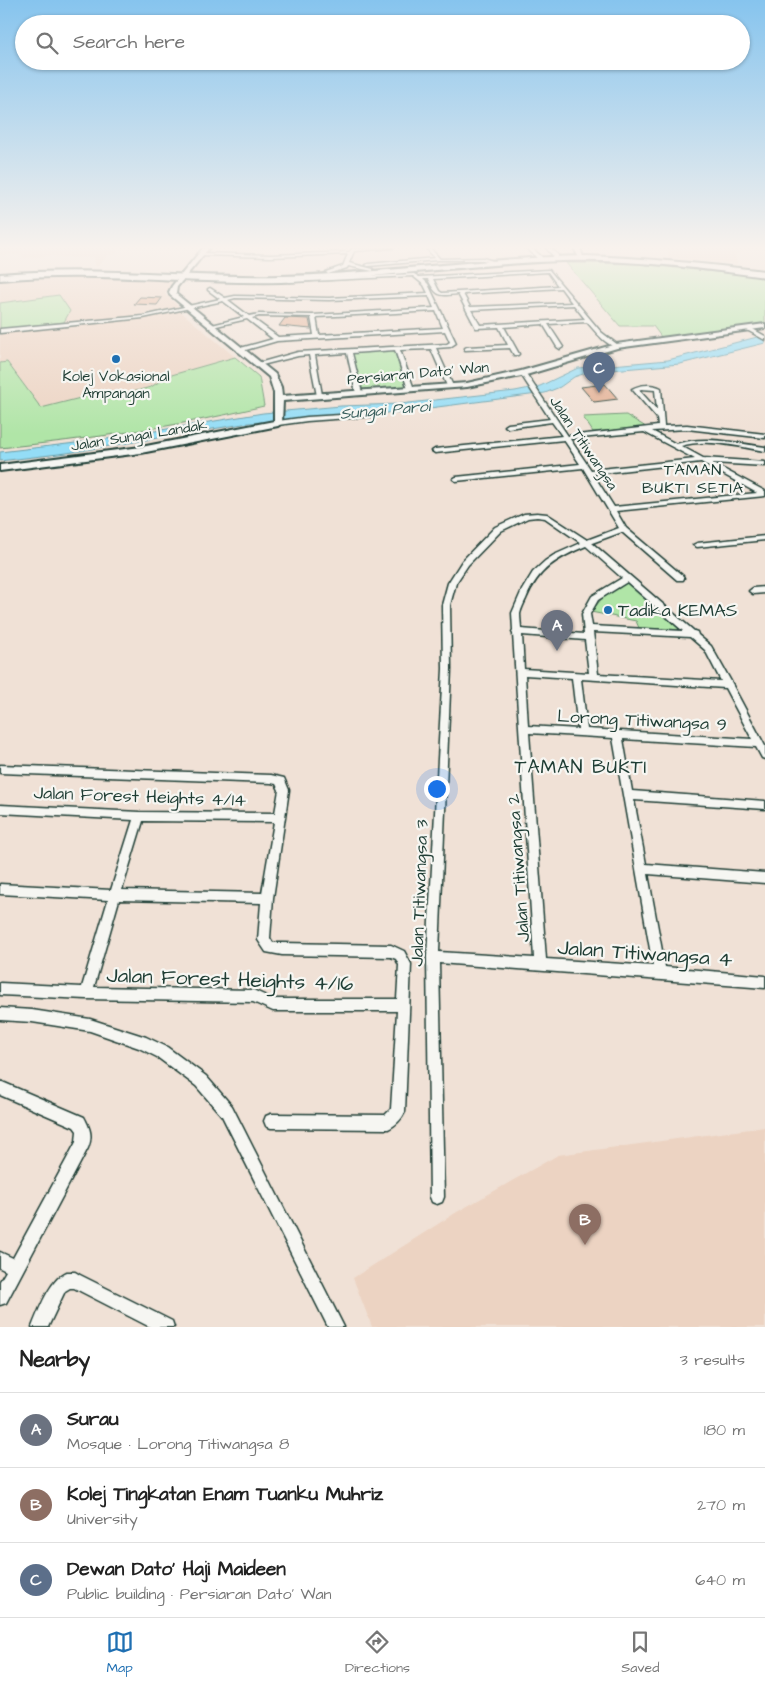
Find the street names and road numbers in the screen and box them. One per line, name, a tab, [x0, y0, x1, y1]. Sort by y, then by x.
street label: Persiaran Dato' Wan	[346, 357, 490, 390]
street label: Jalan Titiwangsa	[544, 392, 623, 495]
street label: Jalan Sungai Landak	[70, 414, 209, 458]
street label: Lorong Titiwangsa 9	[557, 704, 727, 738]
street label: Jalan Forest Heights 4/14	[33, 780, 247, 814]
street label: Jalan Titiwangsa 2	[501, 792, 537, 943]
street label: Jalan Titiwangsa 3	[404, 819, 436, 967]
street label: Jalan Titiwangsa 4	[556, 933, 734, 976]
street label: Jalan Forest Heights 4/16	[106, 961, 354, 1000]

